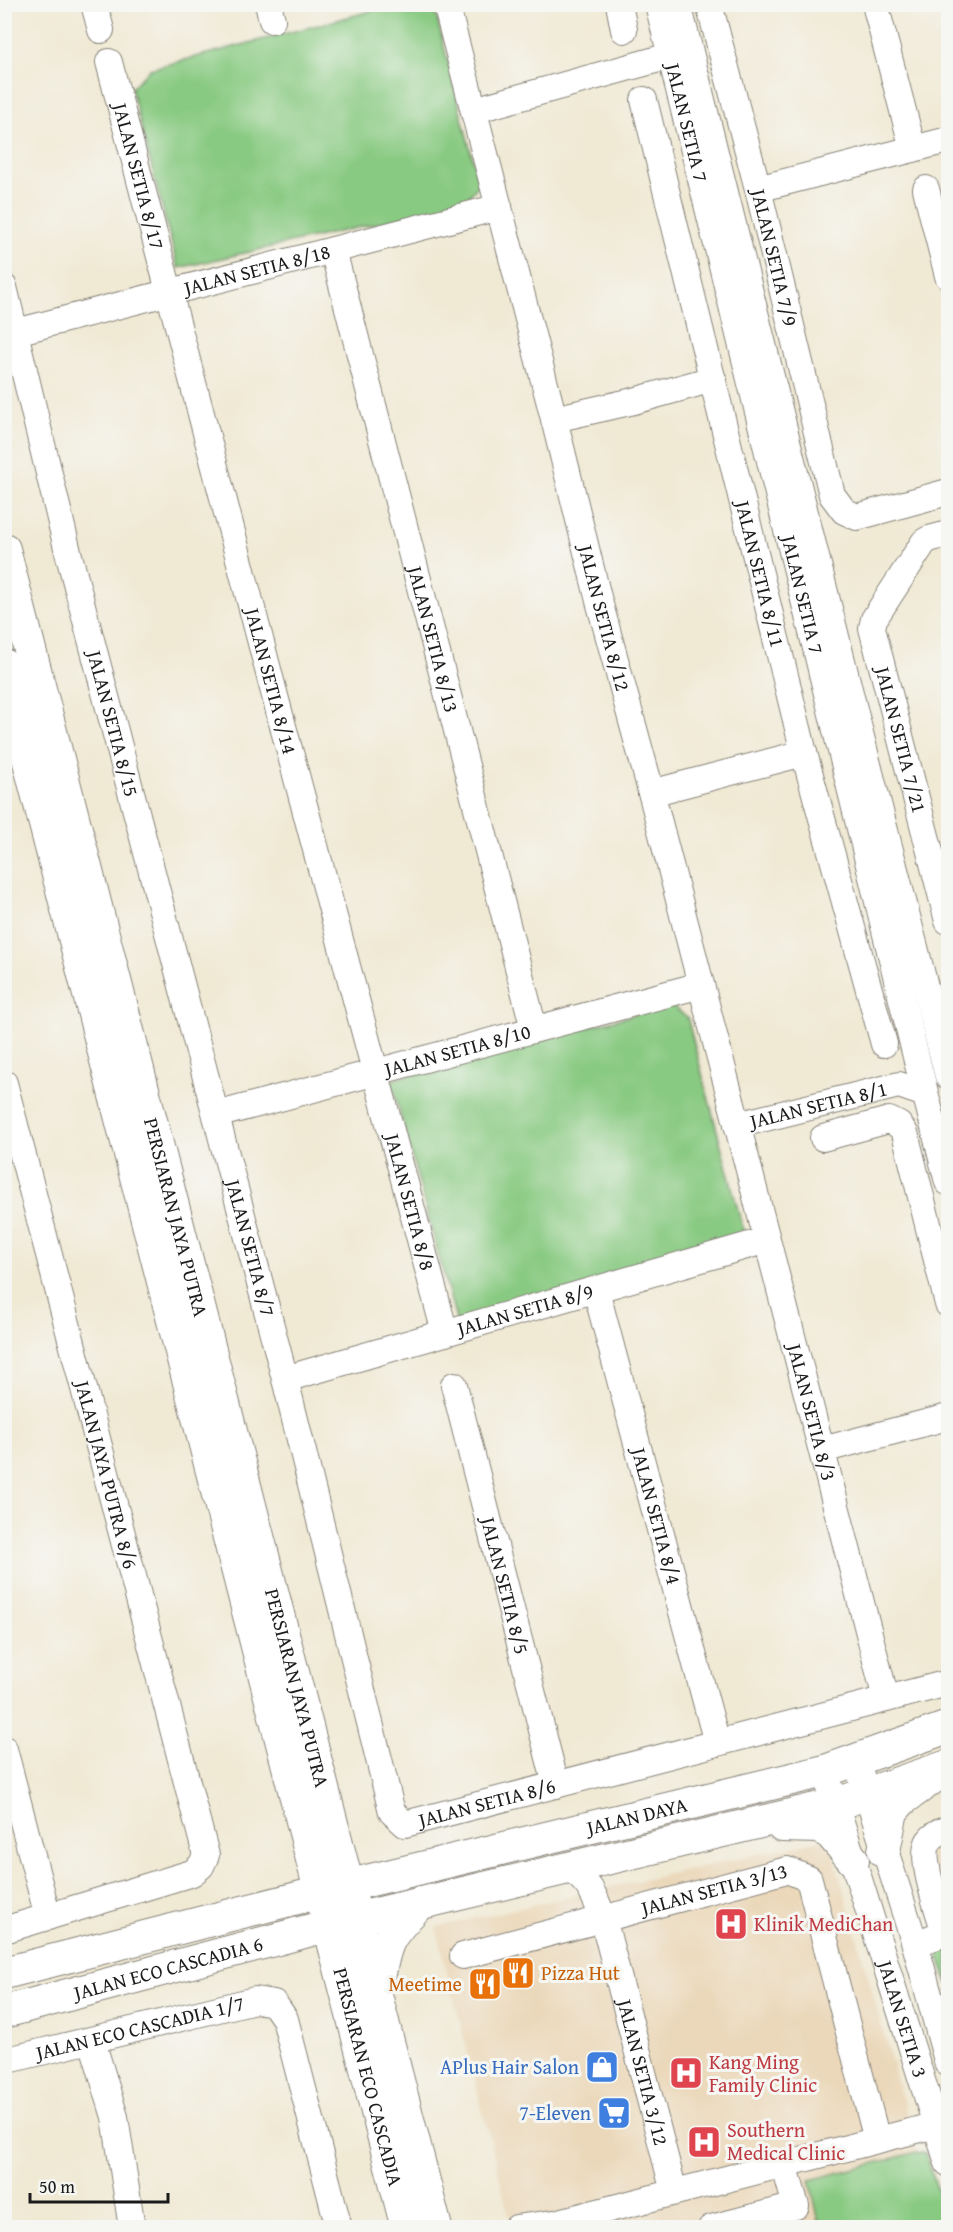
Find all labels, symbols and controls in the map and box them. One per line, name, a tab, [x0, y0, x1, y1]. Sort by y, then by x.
street label: JALAN SETIA 7	[658, 57, 716, 185]
street label: JALAN SETIA 8/17	[106, 97, 172, 252]
street label: JALAN SETIA 7/9	[744, 183, 806, 329]
street label: JALAN SETIA 8/18	[178, 236, 333, 303]
street label: JALAN SETIA 8/11	[728, 495, 793, 650]
street label: JALAN SETIA 7	[774, 529, 832, 657]
street label: JALAN SETIA 8/12	[571, 539, 638, 694]
street label: JALAN SETIA 8/13	[400, 560, 467, 715]
street label: JALAN SETIA 8/14	[238, 602, 305, 757]
street label: JALAN SETIA 8/15	[80, 644, 147, 800]
street label: JALAN SETIA 7/21	[868, 661, 934, 816]
street label: JALAN SETIA 8/10	[378, 1016, 534, 1084]
street label: JALAN SETIA 8/1	[744, 1073, 890, 1136]
street label: PERSIARAN JAYA PUTRA	[137, 1115, 216, 1320]
street label: JALAN SETIA 8/8	[378, 1127, 443, 1273]
street label: JALAN SETIA 8/7	[218, 1173, 283, 1319]
street label: JALAN SETIA 8/9	[451, 1276, 597, 1343]
street label: JALAN SETIA 8/3	[780, 1338, 844, 1484]
street label: JALAN JAYA PUTRA 8/6	[68, 1375, 146, 1572]
street label: JALAN SETIA 8/4	[624, 1442, 689, 1587]
street label: JALAN SETIA 8/5	[474, 1511, 537, 1657]
street label: PERSIARAN JAYA PUTRA	[258, 1585, 337, 1790]
street label: JALAN SETIA 8/6	[412, 1771, 558, 1835]
street label: JALAN DAYA	[581, 1790, 690, 1842]
street label: JALAN SETIA 3/13	[635, 1856, 790, 1923]
hospital icon: Klinik MediChan	[713, 1906, 749, 1942]
place label: Klinik MediChan	[754, 1909, 893, 1938]
street label: JALAN ECO CASCADIA 6	[68, 1929, 266, 2008]
street label: JALAN SETIA 3	[870, 1954, 935, 2081]
restaurant icon: Pizza Hut	[500, 1955, 536, 1991]
place label: Pizza Hut	[541, 1958, 620, 1987]
street label: PERSIARAN ECO CASCADIA	[326, 1964, 411, 2189]
restaurant icon: Meetime	[467, 1966, 503, 2002]
place label: Meetime	[388, 1969, 462, 1998]
street label: JALAN ECO CASCADIA 1/7	[30, 1988, 247, 2067]
street label: JALAN SETIA 3/12	[610, 1993, 676, 2148]
place label: Kang Ming Family Clinic	[709, 2047, 817, 2099]
shop icon: APlus Hair Salon	[584, 2049, 620, 2085]
place label: APlus Hair Salon	[440, 2052, 579, 2081]
hospital icon: Kang Ming Family Clinic	[668, 2055, 704, 2091]
supermarket icon: 7-Eleven	[596, 2095, 632, 2131]
place label: 7-Eleven	[519, 2098, 591, 2127]
place label: Southern Medical Clinic	[727, 2115, 845, 2167]
hospital icon: Southern Medical Clinic	[686, 2124, 722, 2160]
scale bar	[30, 2166, 168, 2204]
text: 50 m	[39, 2173, 75, 2200]

